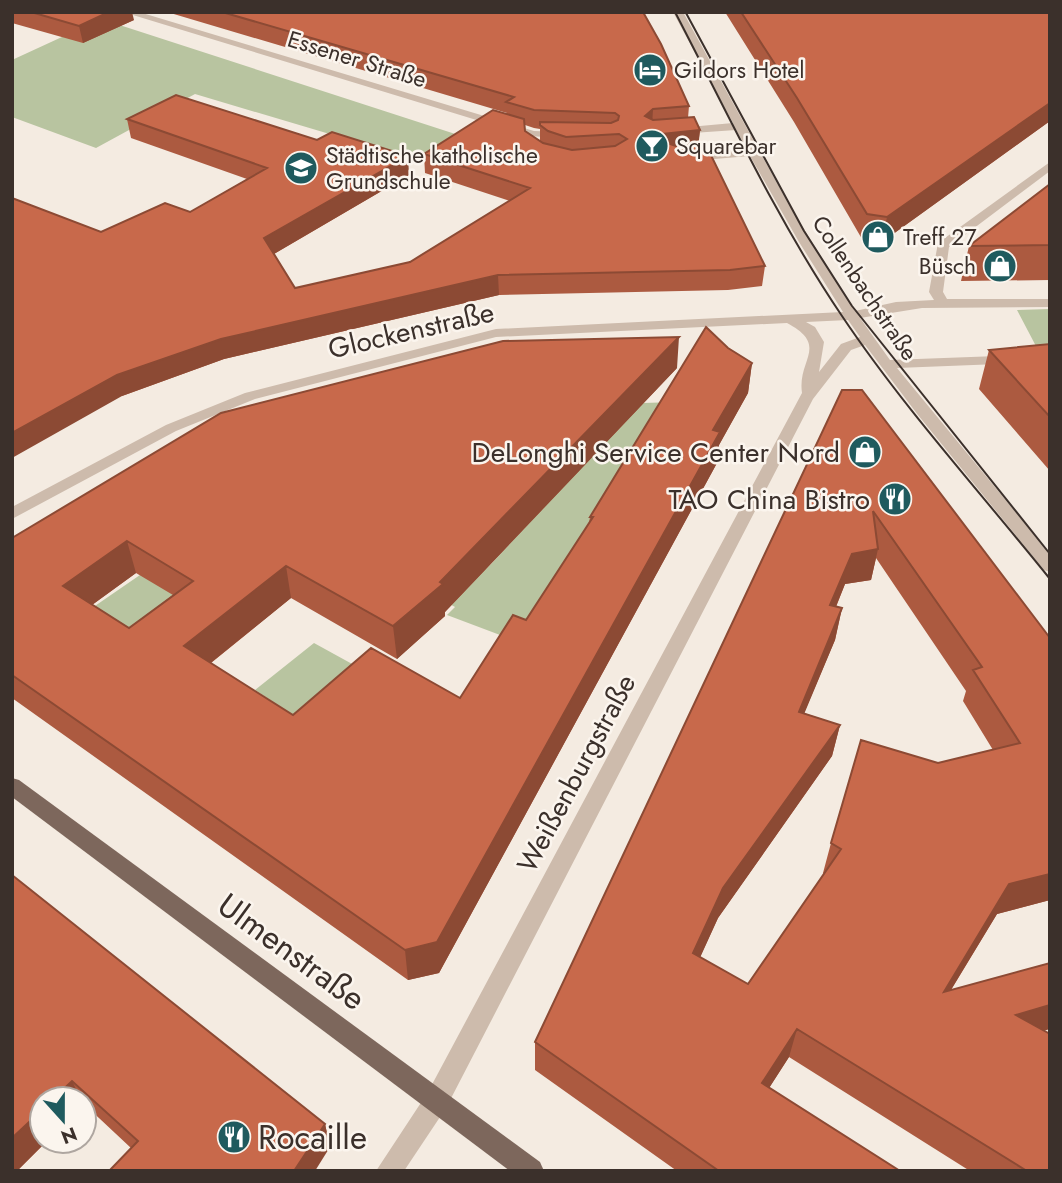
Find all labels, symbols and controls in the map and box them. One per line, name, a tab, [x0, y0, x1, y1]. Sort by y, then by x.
street label: Essener Straße	[283, 22, 431, 96]
hotel icon: Gildors Hotel	[631, 51, 669, 89]
place label: Gildors Hotel	[674, 53, 804, 87]
bar icon: Squarebar	[633, 127, 671, 165]
place label: Squarebar	[676, 129, 776, 163]
place label: Städtische katholische Grundschule	[326, 138, 538, 198]
school or university icon: Städtische katholische Grundschule	[282, 149, 320, 187]
street label: Collenbachstraße	[804, 209, 926, 368]
shop icon: Treff 27	[859, 218, 897, 256]
place label: Treff 27	[903, 220, 976, 254]
shop icon: Büsch	[981, 247, 1019, 285]
place label: Büsch	[919, 249, 976, 283]
street label: Glockenstraße	[324, 291, 498, 369]
place label: DeLonghi Service Center Nord	[472, 432, 840, 473]
shop icon: DeLonghi Service Center Nord	[846, 433, 884, 471]
place label: TAO China Bistro	[669, 479, 870, 520]
restaurant icon: TAO China Bistro	[876, 480, 914, 518]
street label: Weißenburgstraße	[507, 667, 646, 880]
street label: Ulmenstraße	[208, 882, 375, 1021]
north arrow	[28, 1085, 98, 1155]
place label: Rocaille	[258, 1114, 367, 1161]
restaurant icon: Rocaille	[215, 1118, 253, 1156]
text: N	[57, 1120, 81, 1151]

